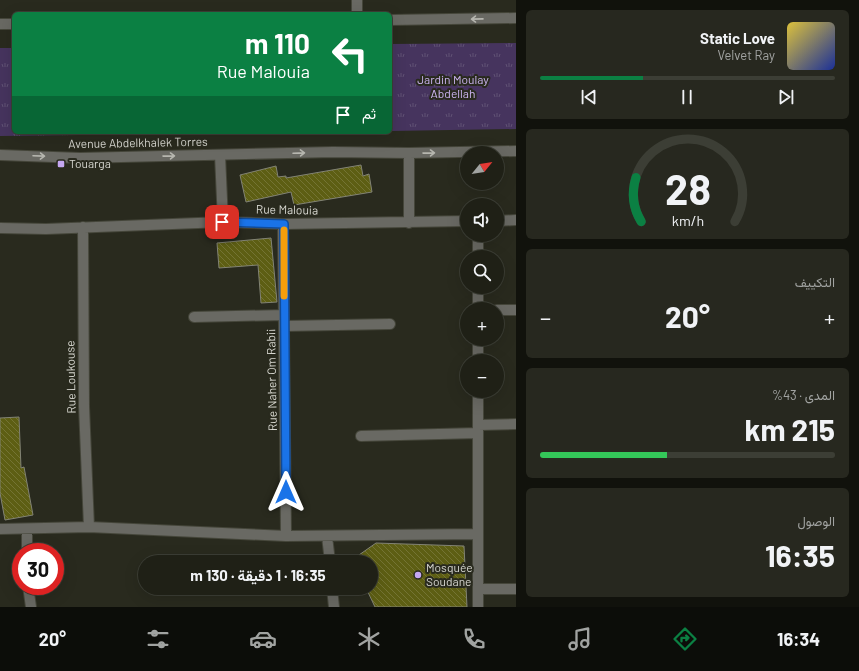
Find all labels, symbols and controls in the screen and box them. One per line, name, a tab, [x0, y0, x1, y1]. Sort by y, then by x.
one-way arrow	[471, 15, 484, 23]
text: 110 m	[245, 26, 310, 60]
icon: left	[324, 28, 376, 80]
text: Static Love	[700, 29, 775, 47]
text: Velvet Ray	[717, 47, 775, 63]
text: Rue Malouia	[217, 60, 310, 82]
park label: Jardin Moulay Abdellah	[417, 72, 489, 100]
icon: previous	[578, 86, 600, 108]
icon: pause	[676, 86, 698, 108]
icon: next	[775, 86, 797, 108]
icon: arrive	[332, 104, 354, 126]
text: ثم	[362, 104, 376, 122]
street label: Avenue Abdelkhalek Torres	[68, 134, 208, 150]
north arrow	[460, 146, 504, 190]
map controls	[460, 146, 504, 398]
one-way arrow	[292, 149, 305, 157]
one-way arrow	[422, 149, 435, 157]
one-way arrow	[162, 152, 175, 160]
one-way arrow	[32, 153, 45, 160]
place label: Touarga	[69, 156, 111, 170]
marker: Touarga	[56, 159, 66, 169]
text: 28	[665, 163, 710, 213]
button: sound	[460, 198, 504, 242]
street label: Rue Malouia	[256, 201, 318, 217]
pin	[205, 205, 239, 239]
icon: arrive	[211, 211, 233, 233]
text: km/h	[671, 212, 704, 229]
button: search	[460, 250, 504, 294]
text: التكييف	[795, 274, 835, 290]
text: 20°	[665, 298, 710, 334]
button: +	[460, 302, 504, 346]
text: −	[540, 304, 551, 330]
text: +	[824, 304, 835, 330]
street label: Rue Naher Om Rabii	[263, 329, 279, 431]
street label: Rue Loukouse	[62, 340, 78, 414]
button: −	[460, 354, 504, 398]
text: المدى · 43%	[772, 387, 835, 403]
text: 215 km	[745, 411, 835, 447]
position arrow	[265, 471, 307, 513]
text: الوصول	[797, 513, 835, 529]
text: 16:35	[765, 537, 835, 573]
speed limit sign: 30	[12, 543, 64, 595]
place label: Mosquée Soudane	[426, 560, 473, 588]
text: 16:35 · 1 دقيقة · 130 m	[190, 566, 326, 584]
marker: Mosquée Soudane	[413, 570, 423, 580]
icon: filters	[144, 625, 172, 653]
icon: car	[249, 625, 277, 653]
icon: climate	[355, 625, 383, 653]
icon: phone	[460, 625, 488, 653]
icon: music	[566, 625, 594, 653]
icon: directions	[671, 625, 699, 653]
text: 20°	[39, 628, 66, 650]
text: 16:34	[777, 628, 820, 650]

